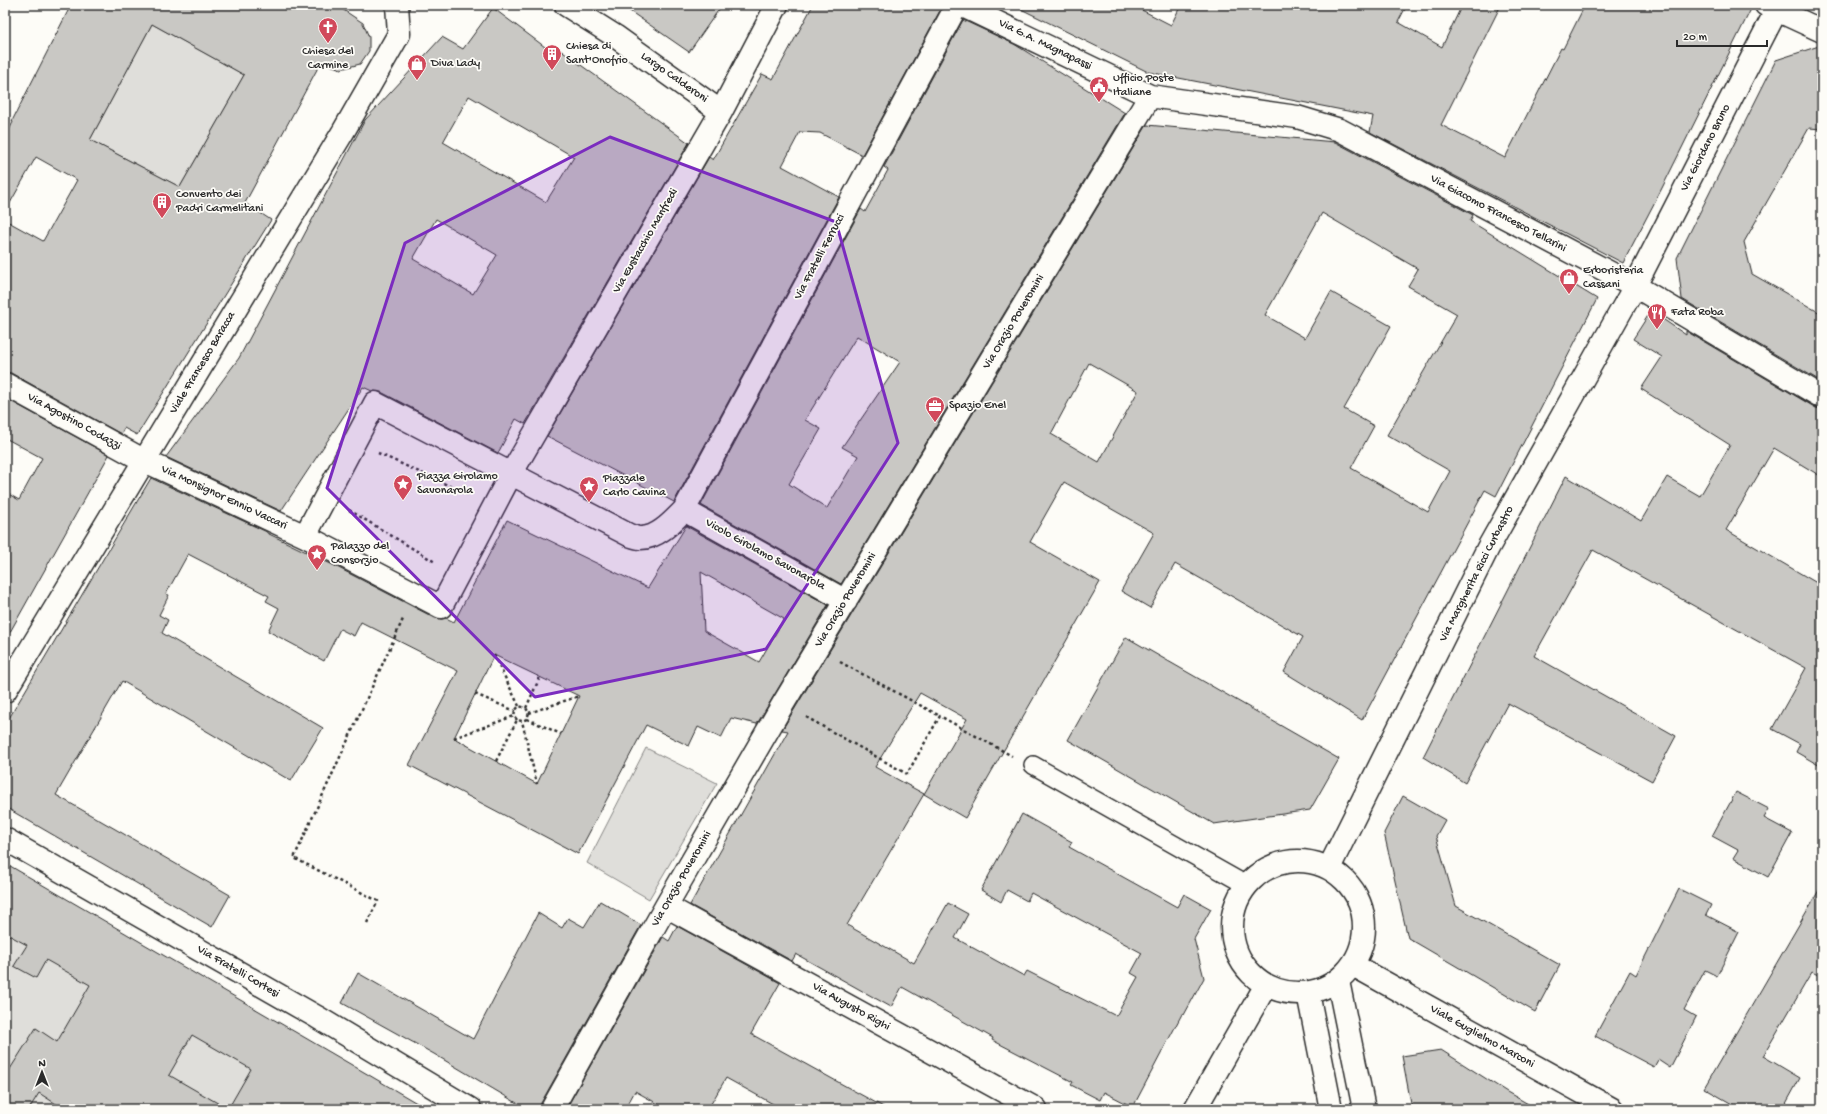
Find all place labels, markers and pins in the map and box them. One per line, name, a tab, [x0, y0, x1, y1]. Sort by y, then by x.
church icon: Chiesa del Carmine	[317, 16, 339, 44]
place label: Chiesa di Sant'Onofrio	[566, 40, 628, 68]
building icon: Chiesa di Sant'Onofrio	[541, 43, 563, 71]
place label: Chiesa del Carmine	[302, 45, 354, 73]
shop icon: Diva Lady	[406, 53, 428, 81]
place label: Diva Lady	[430, 57, 480, 71]
place label: Ufficio Poste Italiane	[1113, 72, 1175, 100]
public building icon: Ufficio Poste Italiane	[1088, 75, 1110, 103]
place label: Convento dei Padri Carmelitani	[175, 188, 264, 216]
building icon: Convento dei Padri Carmelitani	[151, 191, 173, 219]
place label: Erboristeria Cassani	[1583, 264, 1643, 292]
shop icon: Erboristeria Cassani	[1558, 267, 1580, 295]
restaurant icon: Fata Roba	[1646, 302, 1668, 330]
place label: Fata Roba	[1670, 306, 1724, 320]
office icon: Spazio Enel	[924, 395, 946, 423]
place label: Spazio Enel	[949, 399, 1006, 413]
place label: Piazza Girolamo Savonarola	[416, 470, 498, 498]
place label: Piazzale Carlo Cavina	[602, 472, 666, 500]
place icon: Piazza Girolamo Savonarola	[392, 473, 414, 501]
place icon: Piazzale Carlo Cavina	[578, 475, 600, 503]
place label: Palazzo del Consorzio	[330, 540, 389, 568]
place icon: Palazzo del Consorzio	[306, 543, 328, 571]

